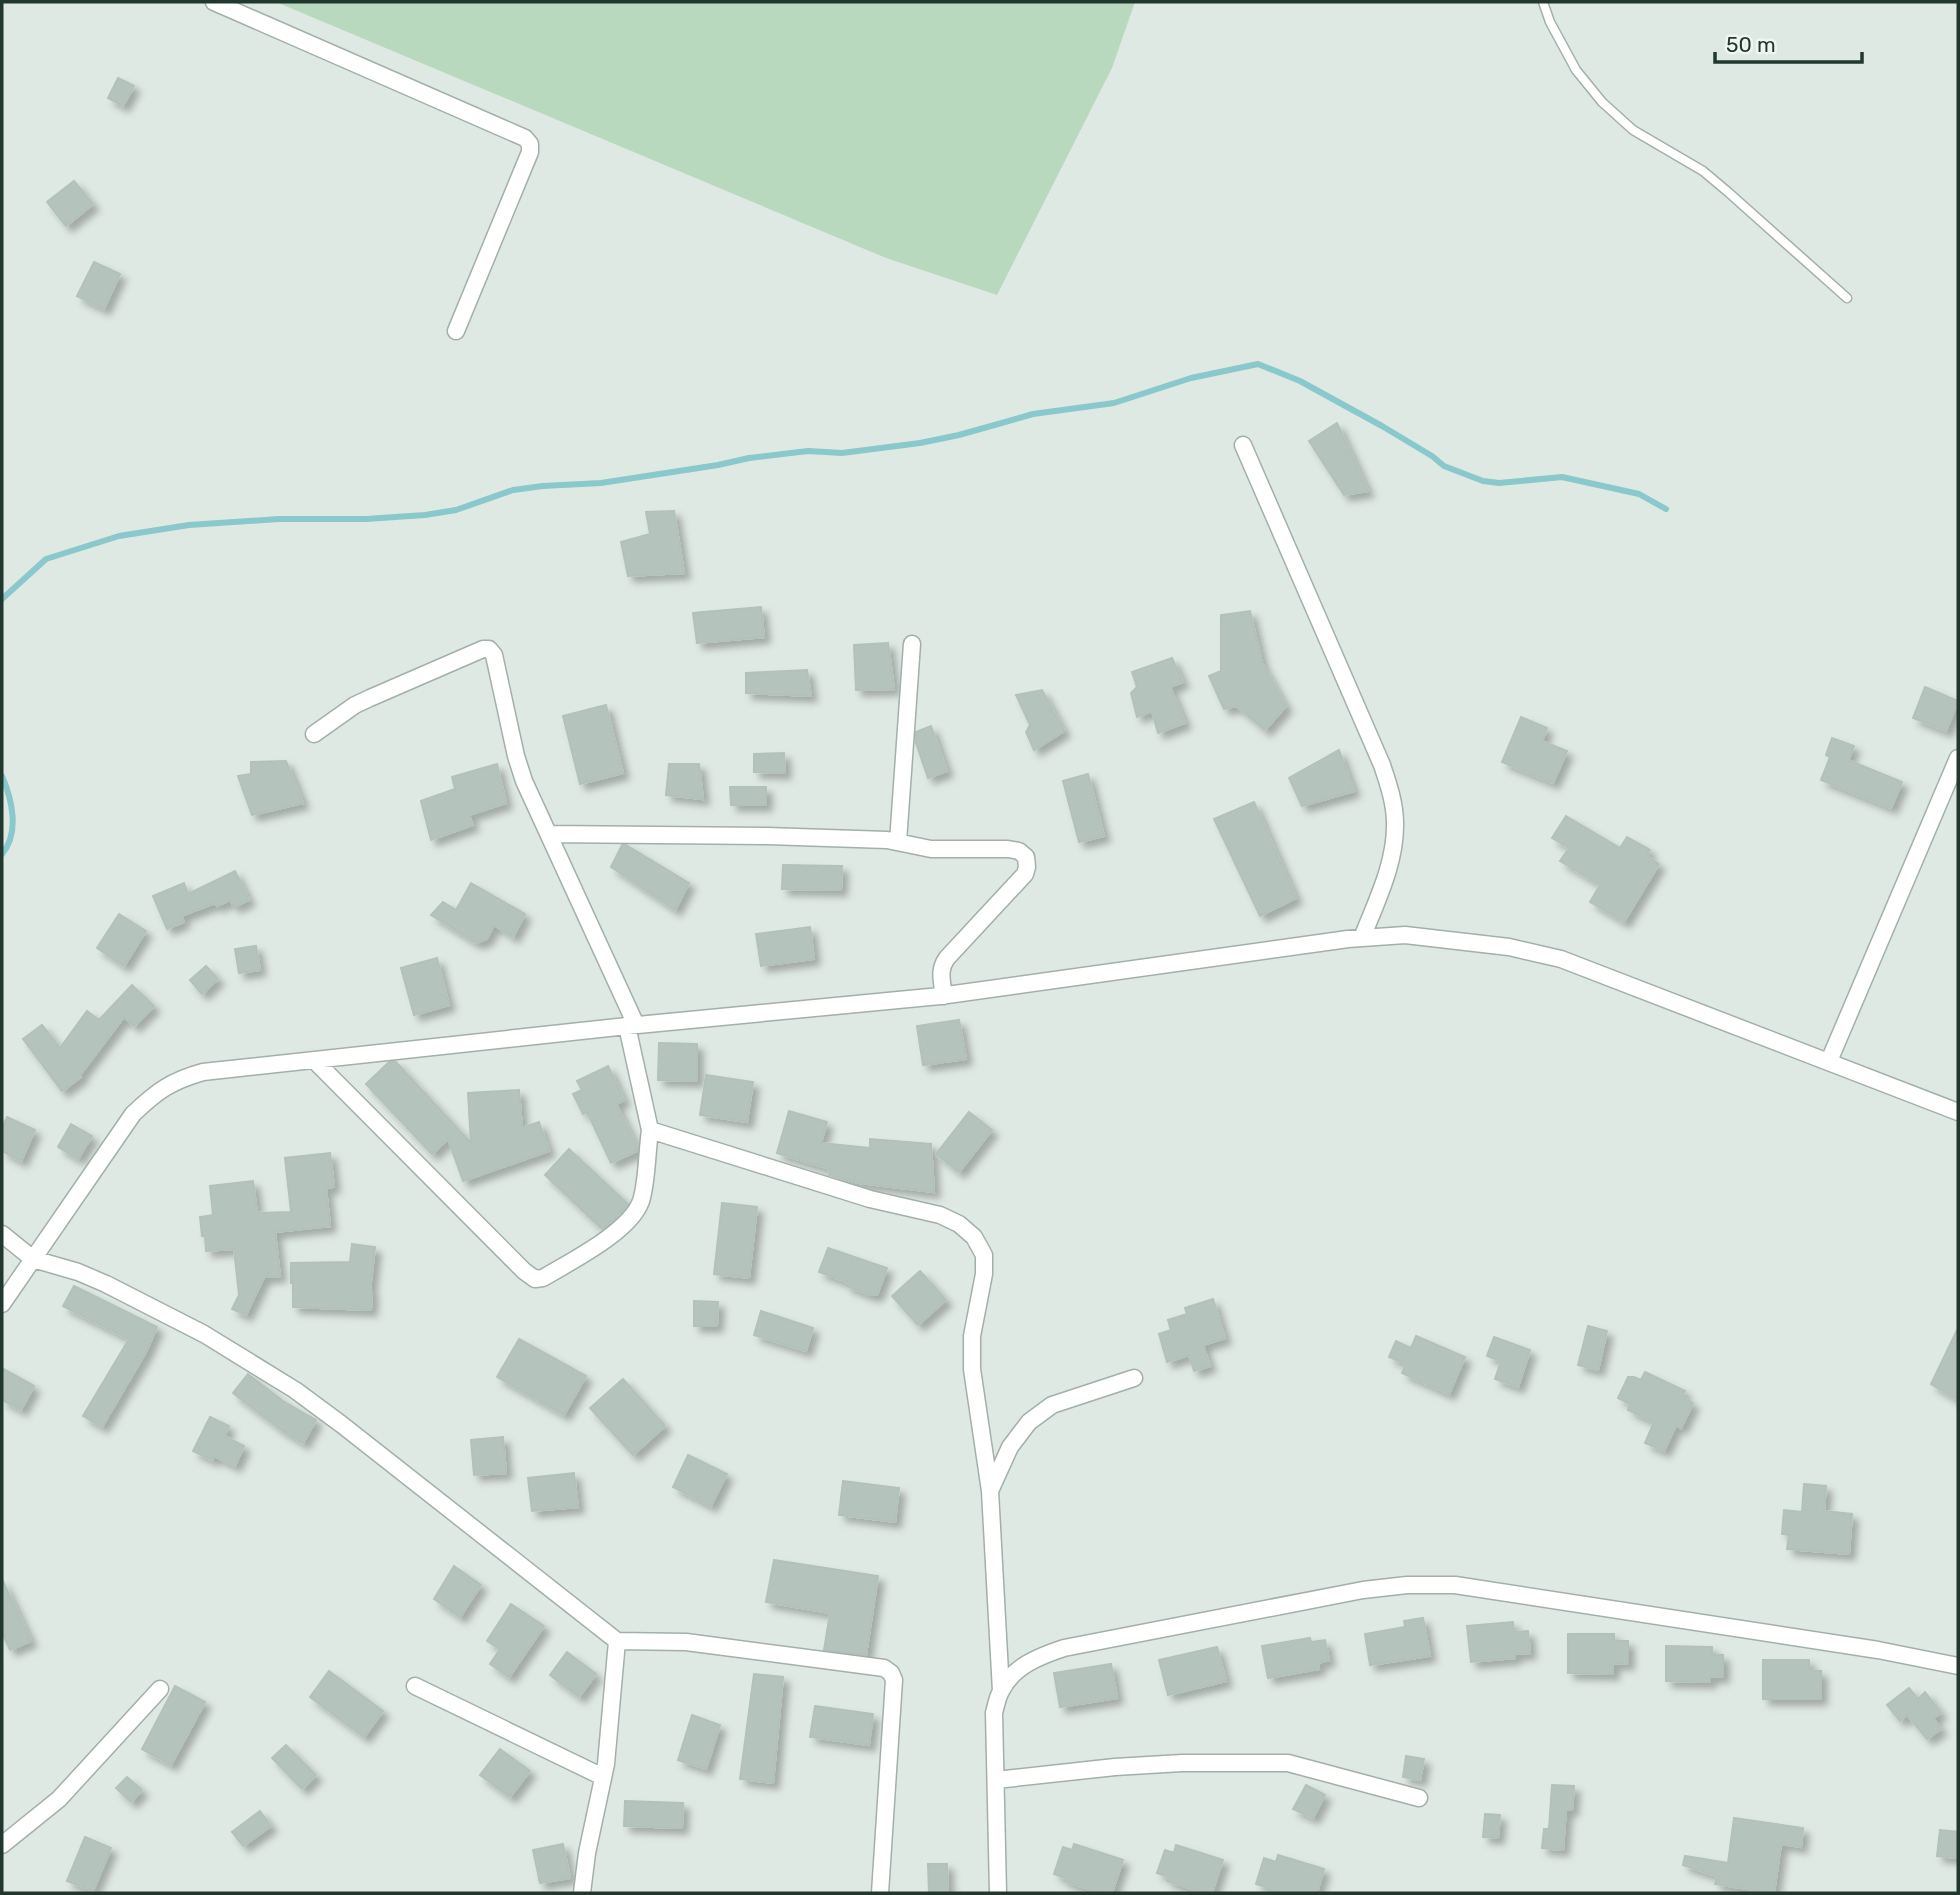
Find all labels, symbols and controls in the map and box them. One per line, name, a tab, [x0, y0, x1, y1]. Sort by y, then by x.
scale bar	[1715, 21, 1862, 65]
text: 50 m	[1726, 32, 1776, 57]

